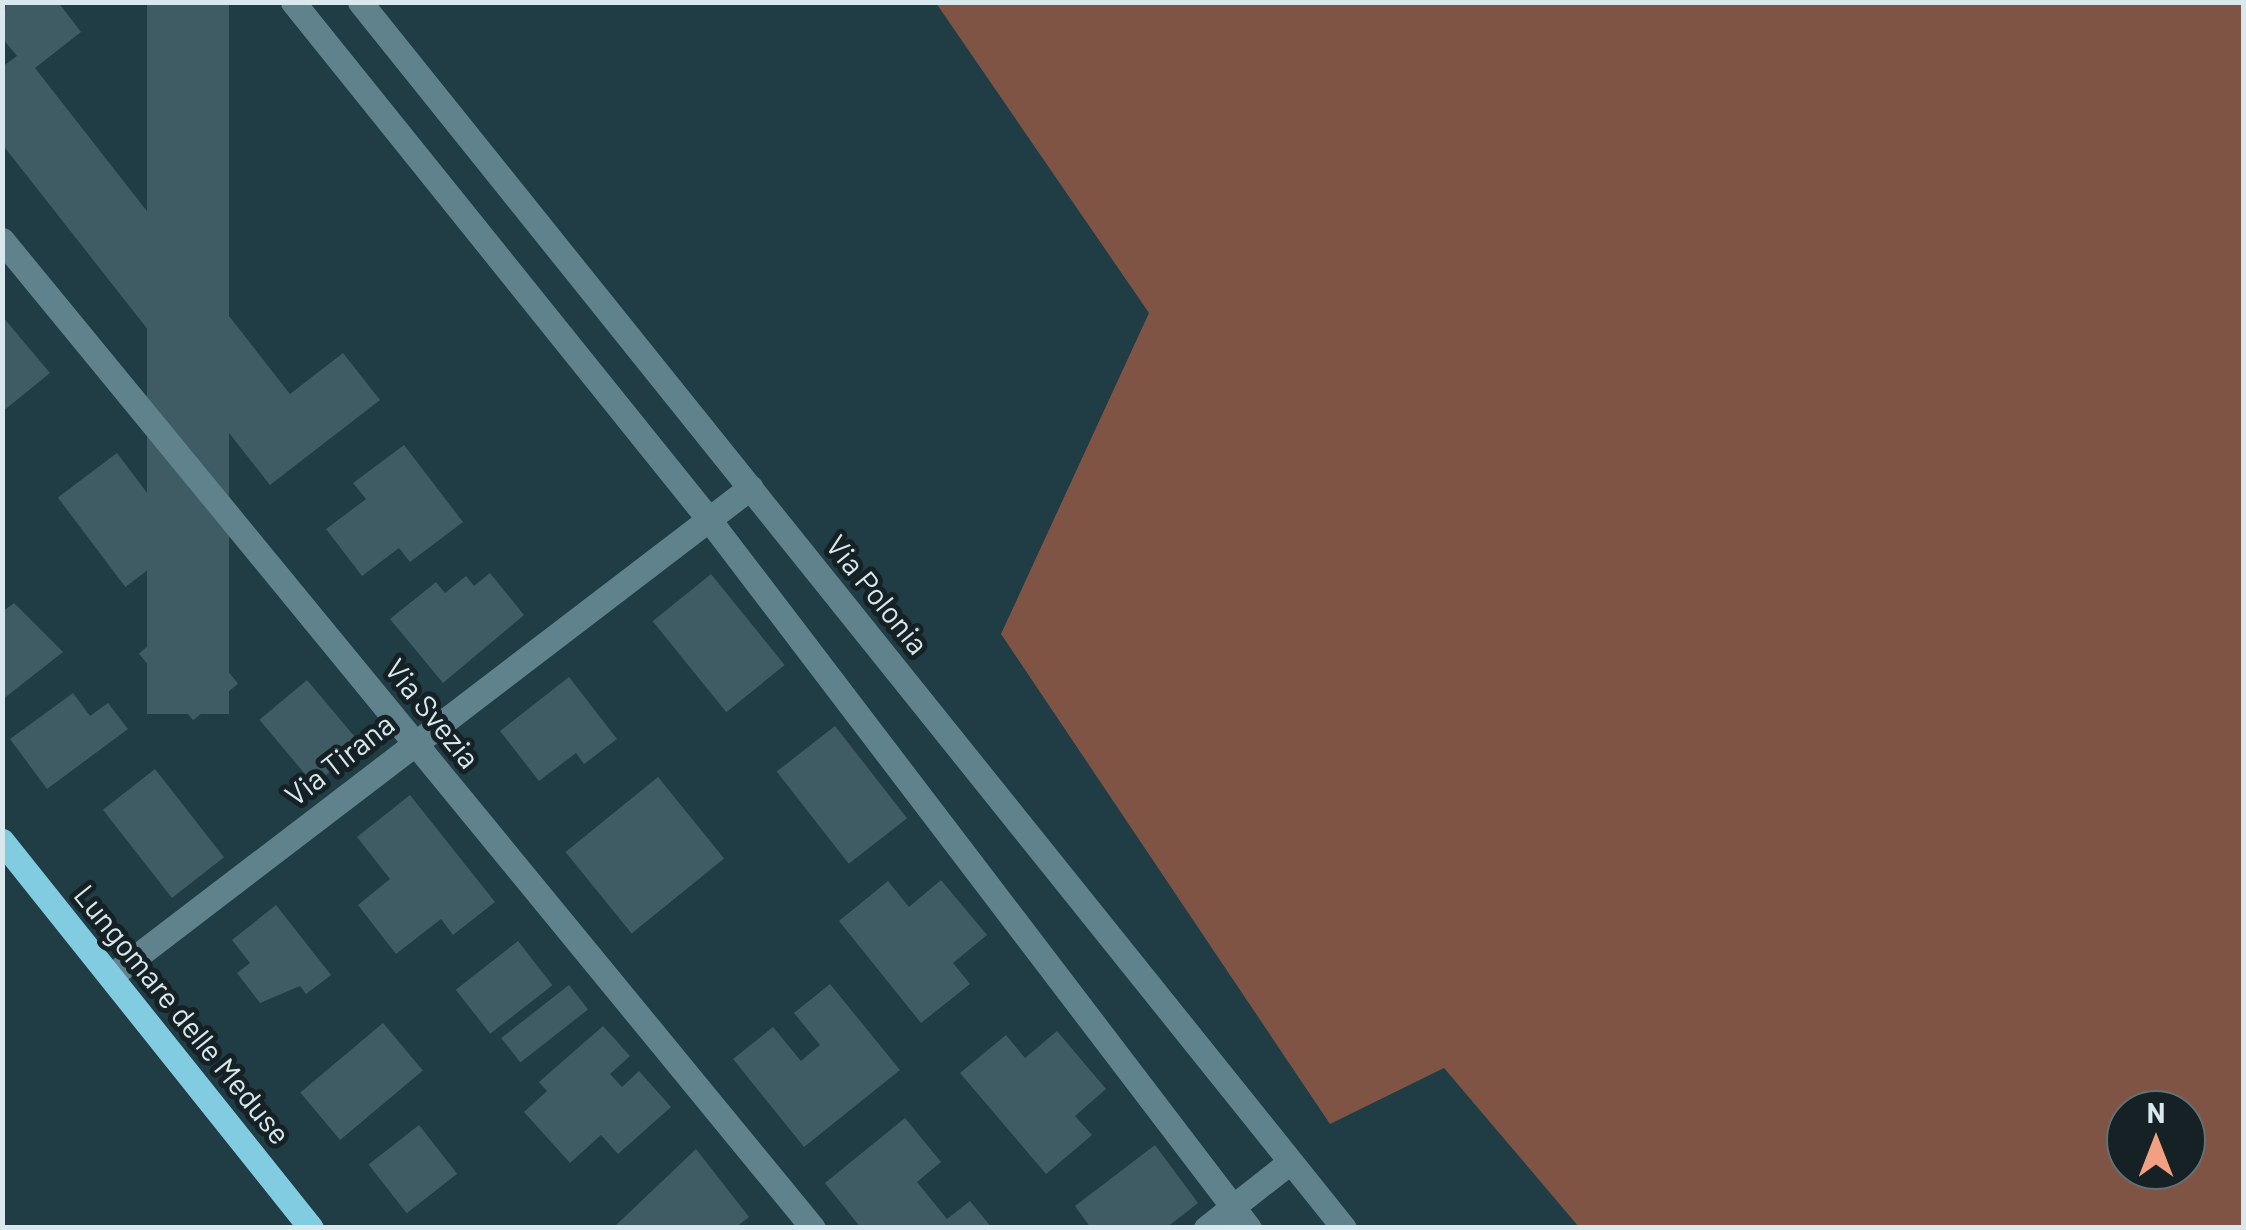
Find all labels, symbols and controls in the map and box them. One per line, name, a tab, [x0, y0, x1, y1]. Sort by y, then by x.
street label: Via Polonia	[819, 527, 937, 661]
street label: Via Svezia	[378, 651, 488, 775]
street label: Via Tirana	[277, 705, 401, 813]
street label: Lungomare delle Meduse	[67, 877, 299, 1151]
north arrow	[2106, 1090, 2206, 1190]
text: N	[2147, 1095, 2165, 1129]

